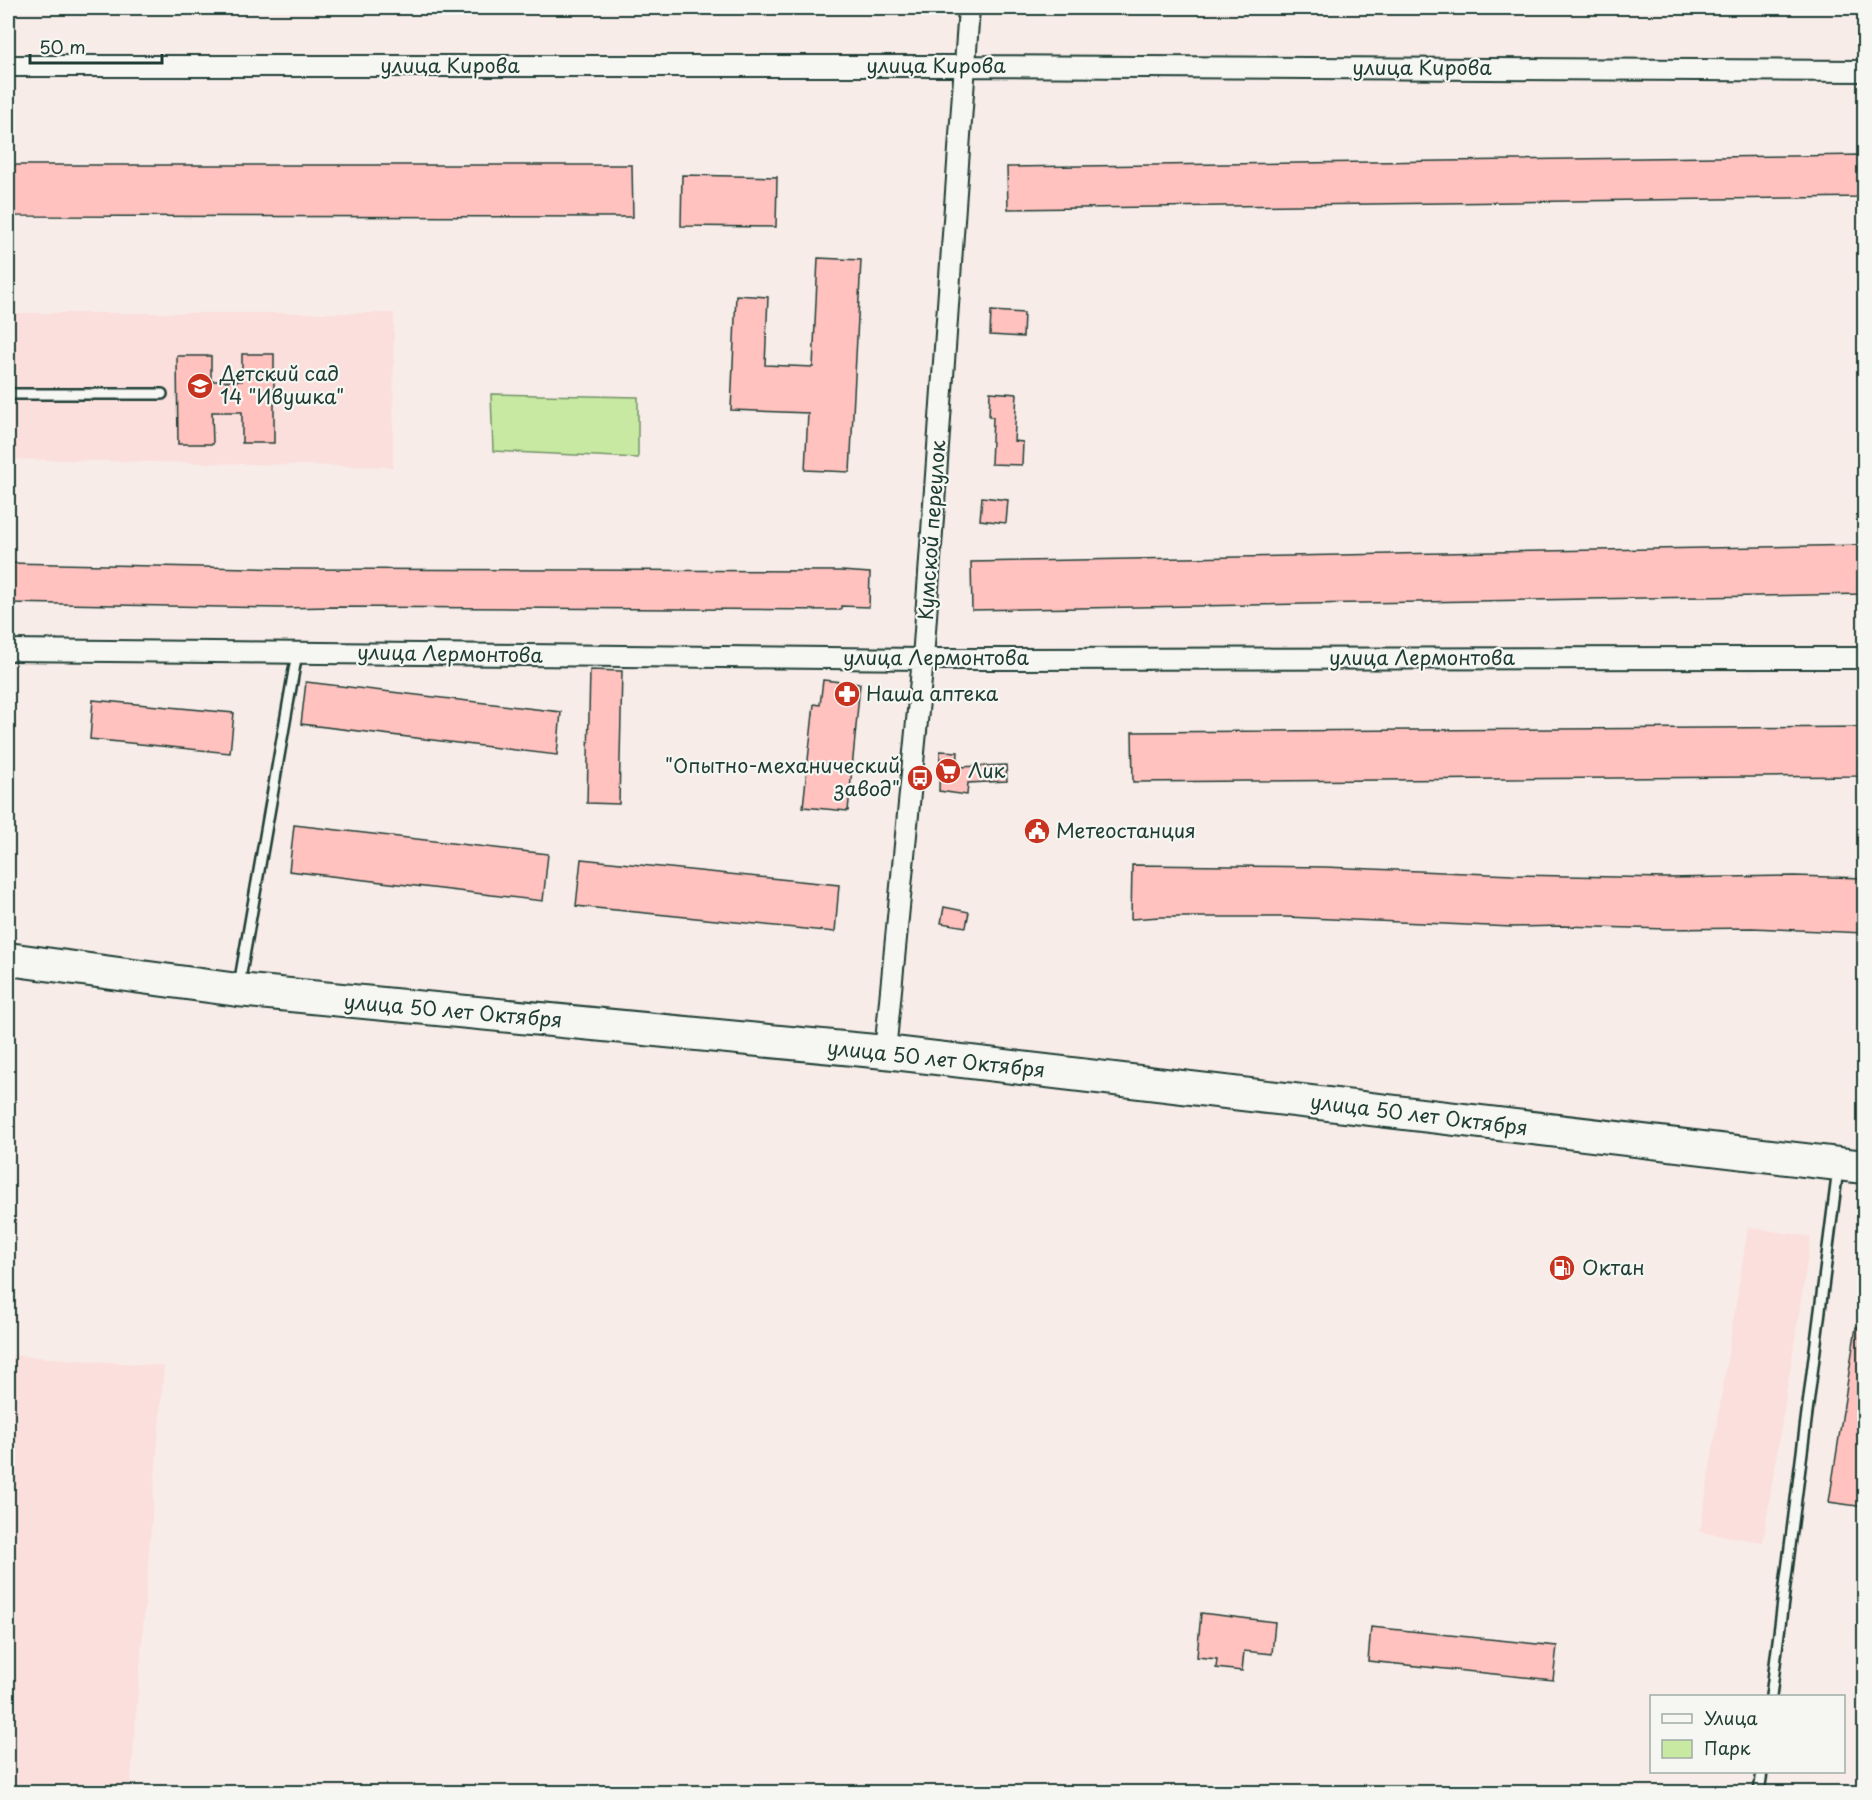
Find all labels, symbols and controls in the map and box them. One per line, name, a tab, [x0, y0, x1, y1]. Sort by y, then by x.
scale bar	[30, 27, 162, 65]
text: 50 m	[39, 33, 86, 60]
street label: улица Кирова	[380, 50, 520, 80]
street label: улица Кирова	[866, 50, 1006, 80]
street label: улица Кирова	[1352, 52, 1492, 82]
place label: Детский сад 14 "Ивушка"	[219, 358, 344, 411]
school or university icon: Детский сад 14 "Ивушка"	[185, 371, 215, 401]
street label: Кумской переулок	[910, 439, 952, 621]
street label: улица Лермонтова	[357, 636, 544, 670]
street label: улица Лермонтова	[843, 642, 1029, 672]
street label: улица Лермонтова	[1329, 642, 1515, 672]
place label: Наша аптека	[866, 678, 999, 708]
pharmacy icon: Наша аптека	[832, 679, 862, 709]
place label: "Опытно-механический завод"	[665, 750, 900, 803]
place label: Лик	[968, 755, 1006, 785]
supermarket icon: Лик	[933, 756, 963, 786]
bus stop icon: "Опытно-механический завод"	[905, 763, 935, 793]
place label: Метеостанция	[1056, 815, 1196, 845]
public building icon: Метеостанция	[1022, 816, 1052, 846]
street label: улица 50 лет Октября	[343, 986, 563, 1034]
street label: улица 50 лет Октября	[826, 1032, 1047, 1084]
street label: улица 50 лет Октября	[1309, 1086, 1530, 1142]
place label: Октан	[1582, 1252, 1645, 1282]
fuel station icon: Октан	[1547, 1253, 1577, 1283]
legend	[1650, 1695, 1845, 1773]
text: Улица	[1704, 1704, 1758, 1731]
text: Парк	[1704, 1734, 1751, 1761]

